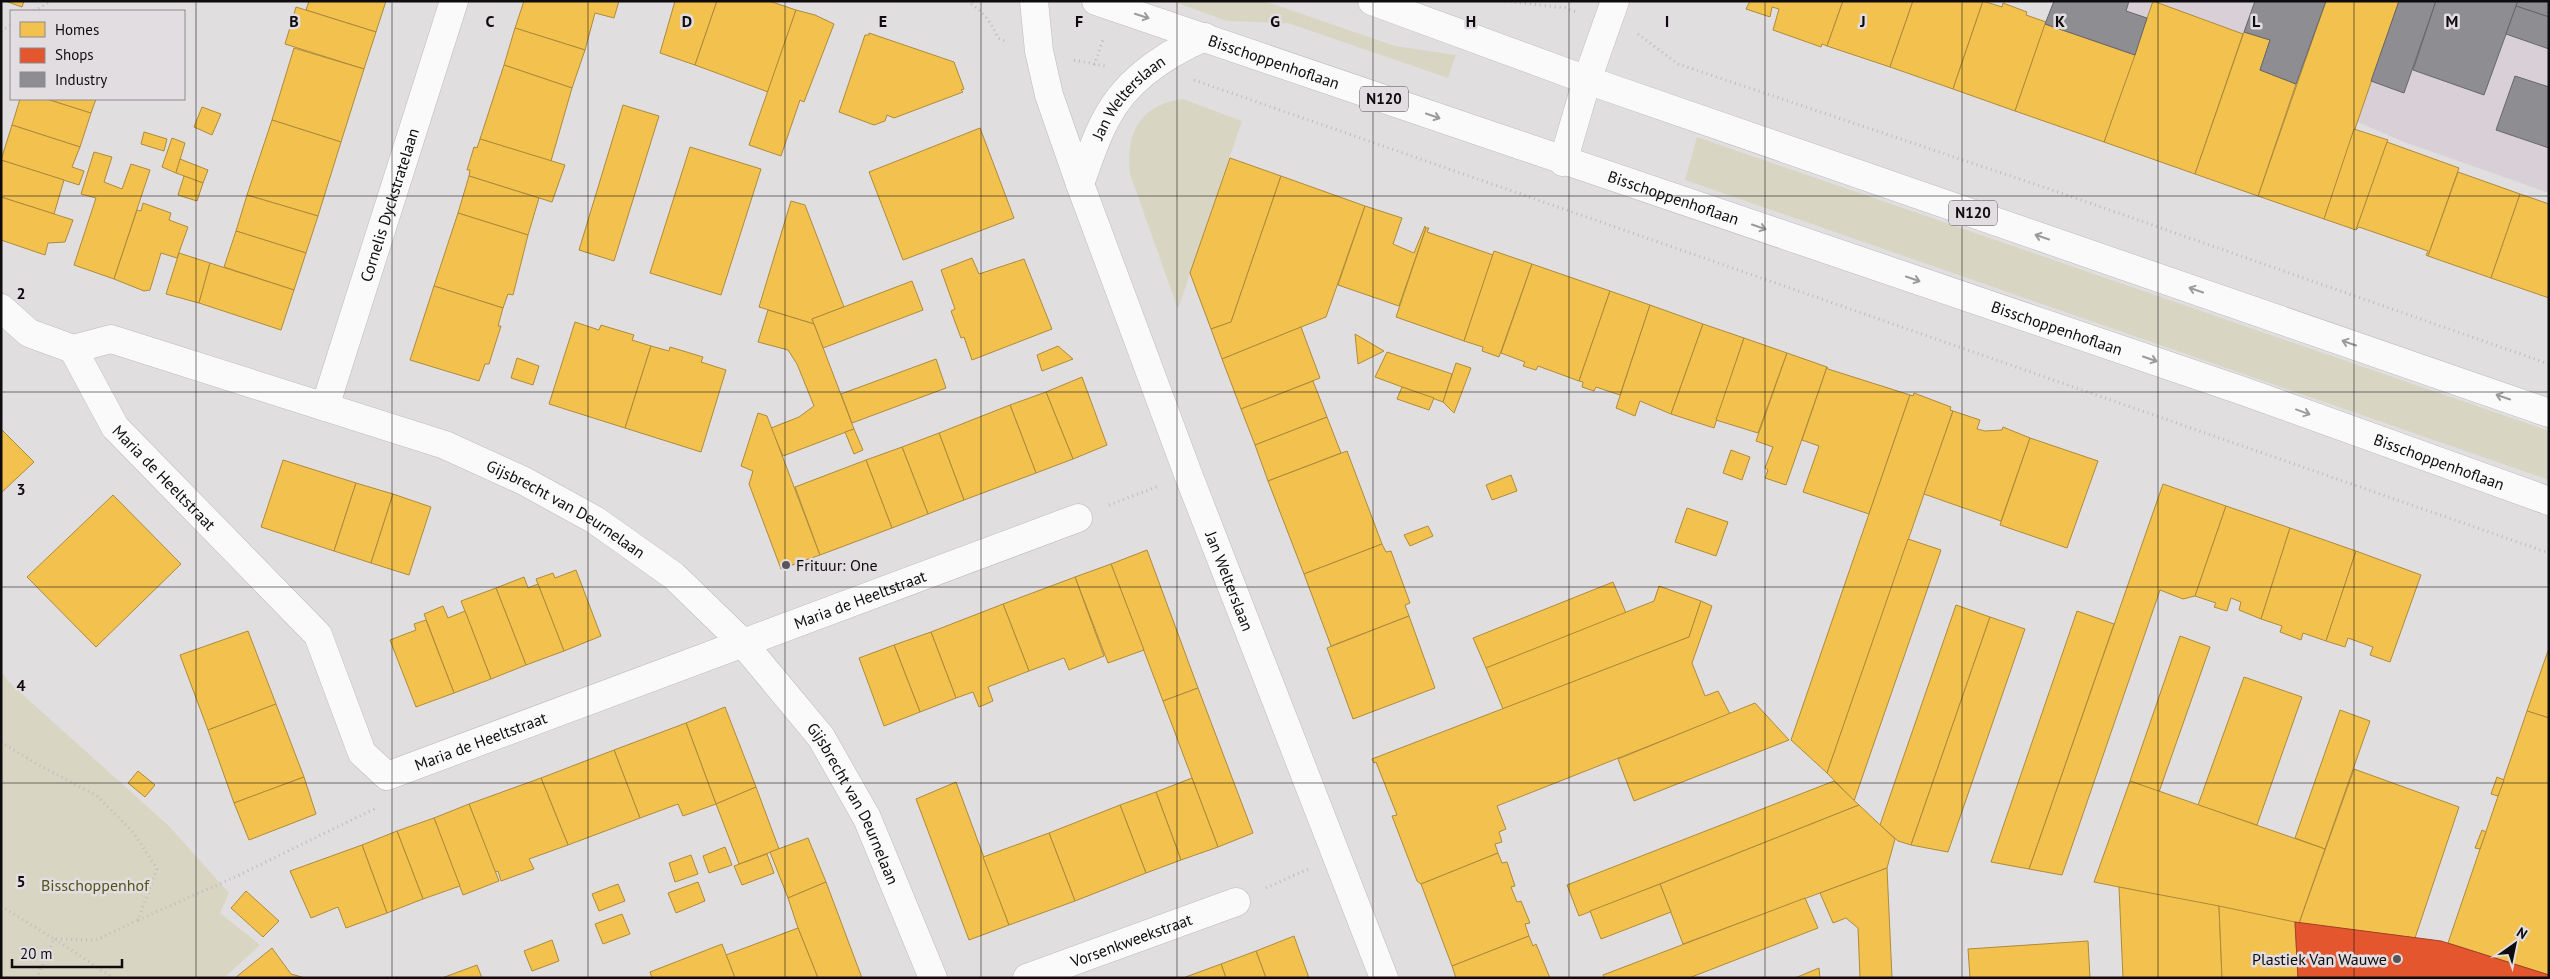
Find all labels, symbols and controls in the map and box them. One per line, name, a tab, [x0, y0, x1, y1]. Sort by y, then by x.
legend	[10, 10, 185, 100]
text: B	[289, 11, 299, 31]
text: C	[486, 11, 495, 31]
text: D	[682, 11, 692, 31]
text: E	[879, 11, 887, 31]
text: F	[1075, 11, 1083, 31]
text: G	[1270, 11, 1280, 31]
text: H	[1466, 11, 1476, 31]
text: I	[1665, 11, 1669, 31]
text: J	[1859, 11, 1866, 31]
text: K	[2055, 11, 2065, 31]
text: L	[2252, 11, 2261, 31]
text: M	[2446, 11, 2458, 31]
one-way arrow	[1134, 12, 1150, 22]
text: Homes	[55, 20, 99, 39]
street label: Bisschoppenhoflaan	[1206, 30, 1342, 93]
text: Shops	[55, 45, 94, 64]
street label: Jan Welterslaan	[1087, 51, 1169, 144]
text: Industry	[55, 70, 107, 89]
road number: N120	[1360, 86, 1408, 112]
one-way arrow	[1425, 112, 1440, 121]
street label: Cornelis Dyckstratelaan	[355, 126, 423, 284]
street label: Bisschoppenhoflaan	[1605, 166, 1742, 229]
road number: N120	[1949, 200, 1997, 226]
one-way arrow	[1751, 223, 1767, 233]
one-way arrow	[2035, 232, 2050, 241]
one-way arrow	[1904, 275, 1920, 285]
text: 2	[16, 283, 26, 303]
one-way arrow	[2189, 285, 2204, 294]
street label: Bisschoppenhoflaan	[1989, 296, 2125, 359]
one-way arrow	[2342, 338, 2358, 347]
one-way arrow	[2141, 355, 2157, 365]
one-way arrow	[2495, 392, 2511, 401]
one-way arrow	[2295, 408, 2311, 418]
street label: Maria de Heeltstraat	[108, 420, 220, 535]
street label: Bisschoppenhoflaan	[2371, 429, 2507, 494]
street label: Gijsbrecht van Deurnelaan	[483, 455, 649, 562]
text: 3	[16, 479, 26, 499]
street label: Jan Welterslaan	[1201, 527, 1258, 634]
place label: Frituur: One	[796, 555, 878, 575]
marker: Frituur: One	[780, 559, 792, 571]
street label: Maria de Heeltstraat	[791, 565, 929, 633]
text: 4	[16, 675, 26, 695]
street label: Maria de Heeltstraat	[412, 707, 550, 775]
street label: Gijsbrecht van Deurnelaan	[803, 718, 903, 887]
text: 5	[16, 871, 26, 891]
park label: Bisschoppenhof	[41, 875, 150, 895]
street label: Vorsenkweekstraat	[1067, 909, 1195, 972]
north arrow	[2490, 919, 2540, 969]
text: N	[2513, 923, 2531, 943]
scale bar	[12, 936, 122, 968]
text: 20 m	[20, 944, 53, 963]
place label: Plastiek Van Wauwe	[2252, 949, 2387, 969]
marker: Plastiek Van Wauwe	[2391, 953, 2403, 965]

